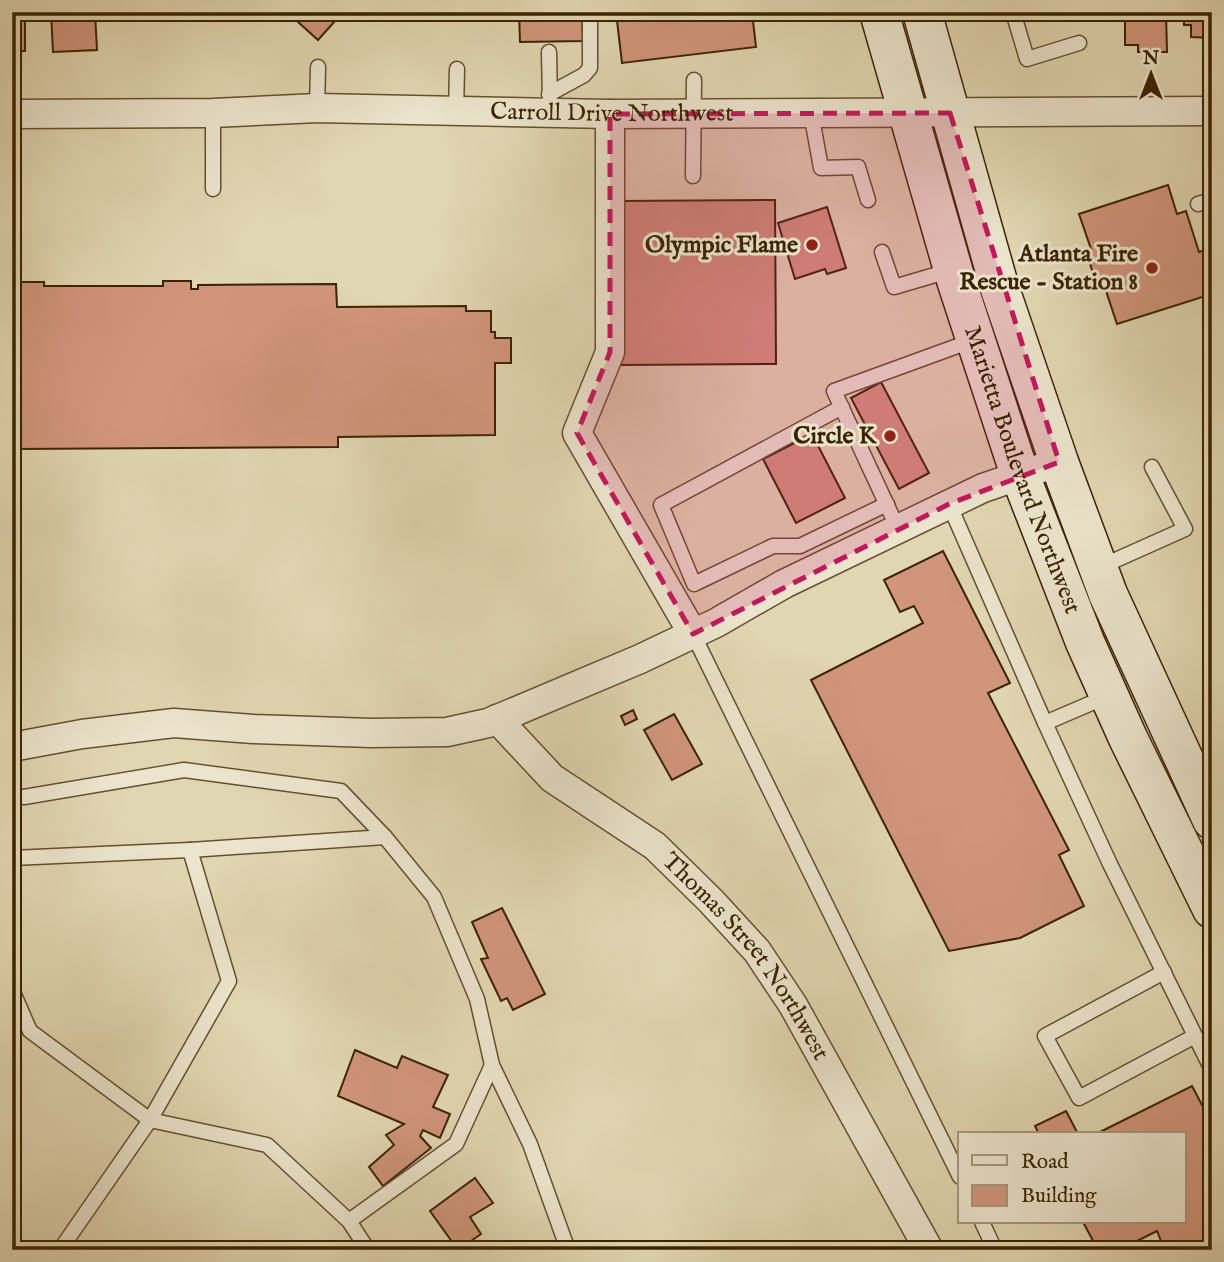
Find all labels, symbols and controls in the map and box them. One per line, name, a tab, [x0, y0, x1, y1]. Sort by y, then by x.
north arrow	[1116, 38, 1186, 108]
text: N	[1142, 47, 1160, 71]
street label: Carroll Drive Northwest	[490, 96, 734, 130]
place label: Olympic Flame	[645, 230, 798, 261]
marker: Olympic Flame	[804, 237, 820, 253]
place label: Atlanta Fire Rescue - Station 8	[959, 239, 1138, 298]
marker: Atlanta Fire Rescue - Station 8	[1144, 260, 1160, 276]
street label: Marietta Boulevard Northwest	[957, 322, 1088, 618]
place label: Circle K	[793, 421, 878, 452]
marker: Circle K	[882, 428, 898, 444]
street label: Thomas Street Northwest	[655, 846, 836, 1066]
legend	[958, 1132, 1186, 1224]
text: Road	[1021, 1149, 1069, 1176]
text: Building	[1021, 1183, 1097, 1210]

